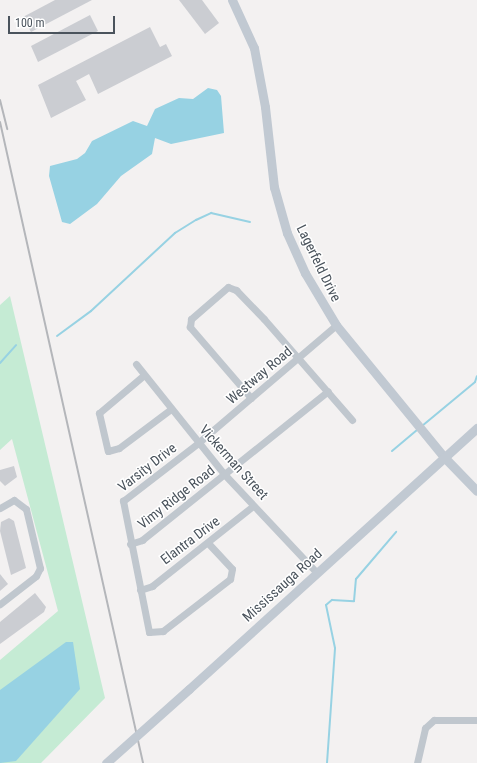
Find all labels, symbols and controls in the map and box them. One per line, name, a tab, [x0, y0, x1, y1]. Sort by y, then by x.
scale bar	[10, 8, 117, 34]
text: 100 m	[15, 16, 45, 30]
street label: Lagerfeld Drive	[293, 222, 345, 304]
street label: Westway Road	[223, 343, 295, 407]
street label: Vickerman Street	[196, 421, 272, 503]
street label: Varsity Drive	[115, 439, 179, 495]
street label: Vimy Ridge Road	[134, 462, 218, 532]
street label: Elantra Drive	[157, 512, 223, 568]
street label: Mississauga Road	[239, 545, 325, 625]

